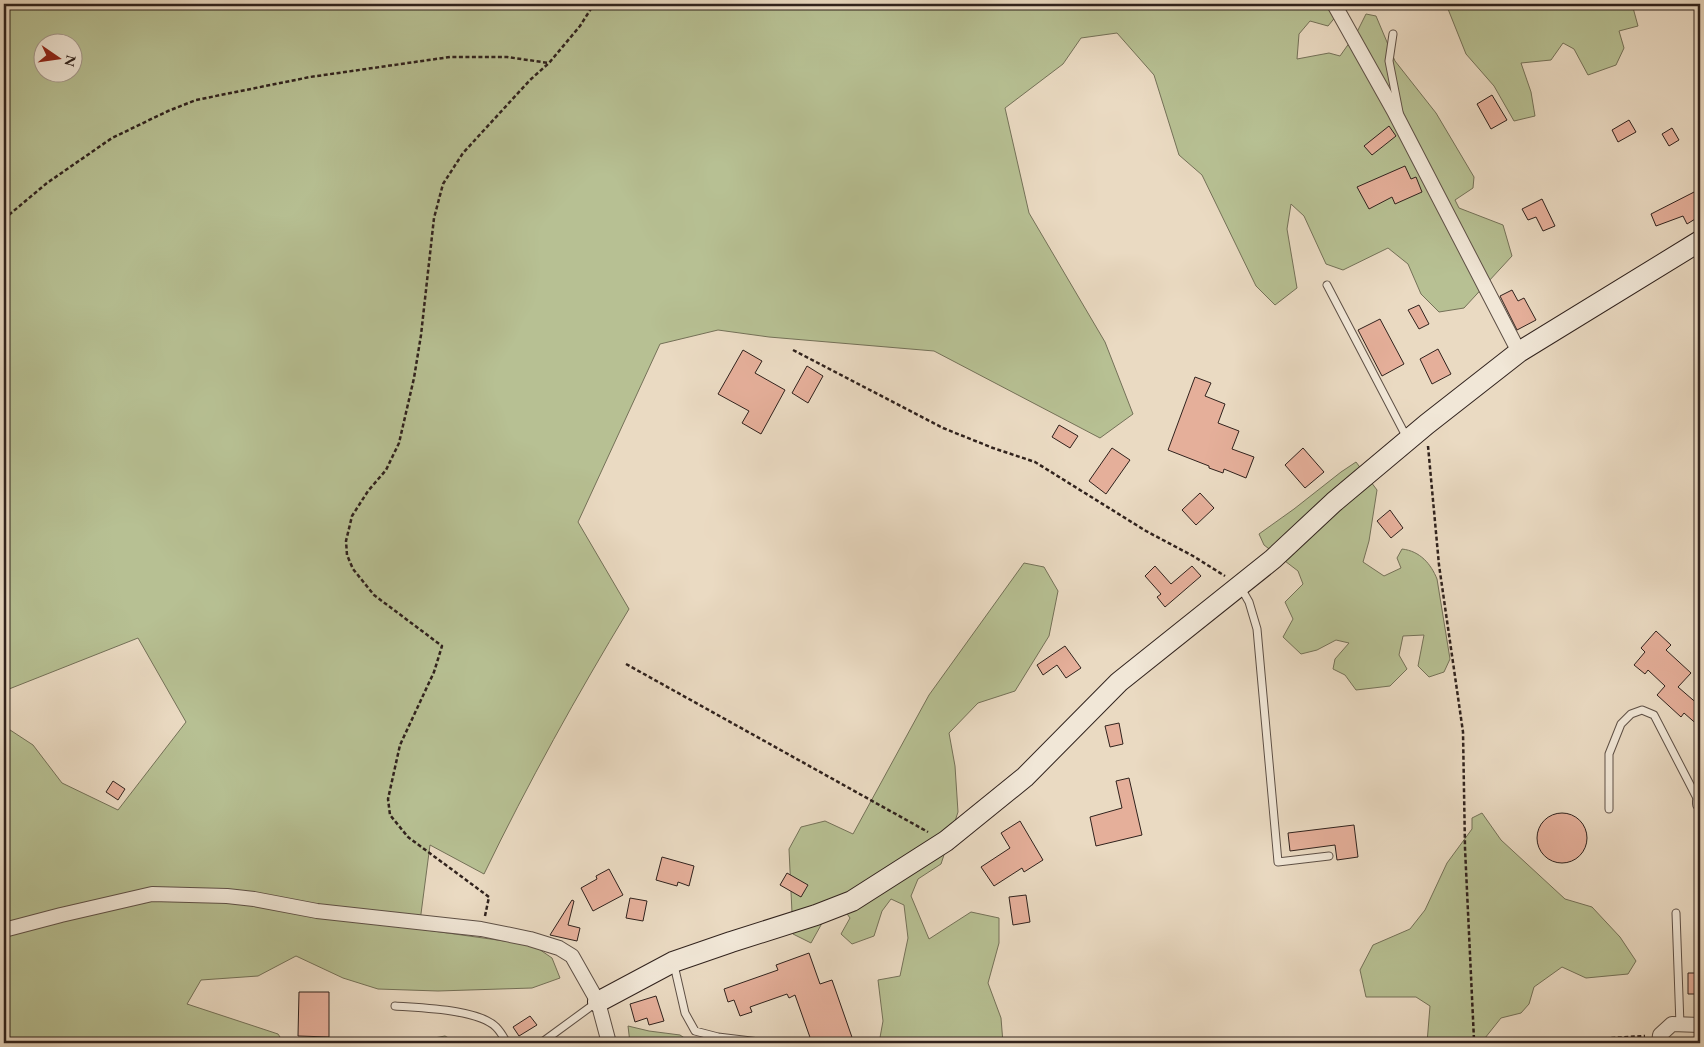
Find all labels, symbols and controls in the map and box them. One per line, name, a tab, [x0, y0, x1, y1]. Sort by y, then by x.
north arrow	[32, 32, 82, 82]
text: N	[60, 53, 81, 69]

